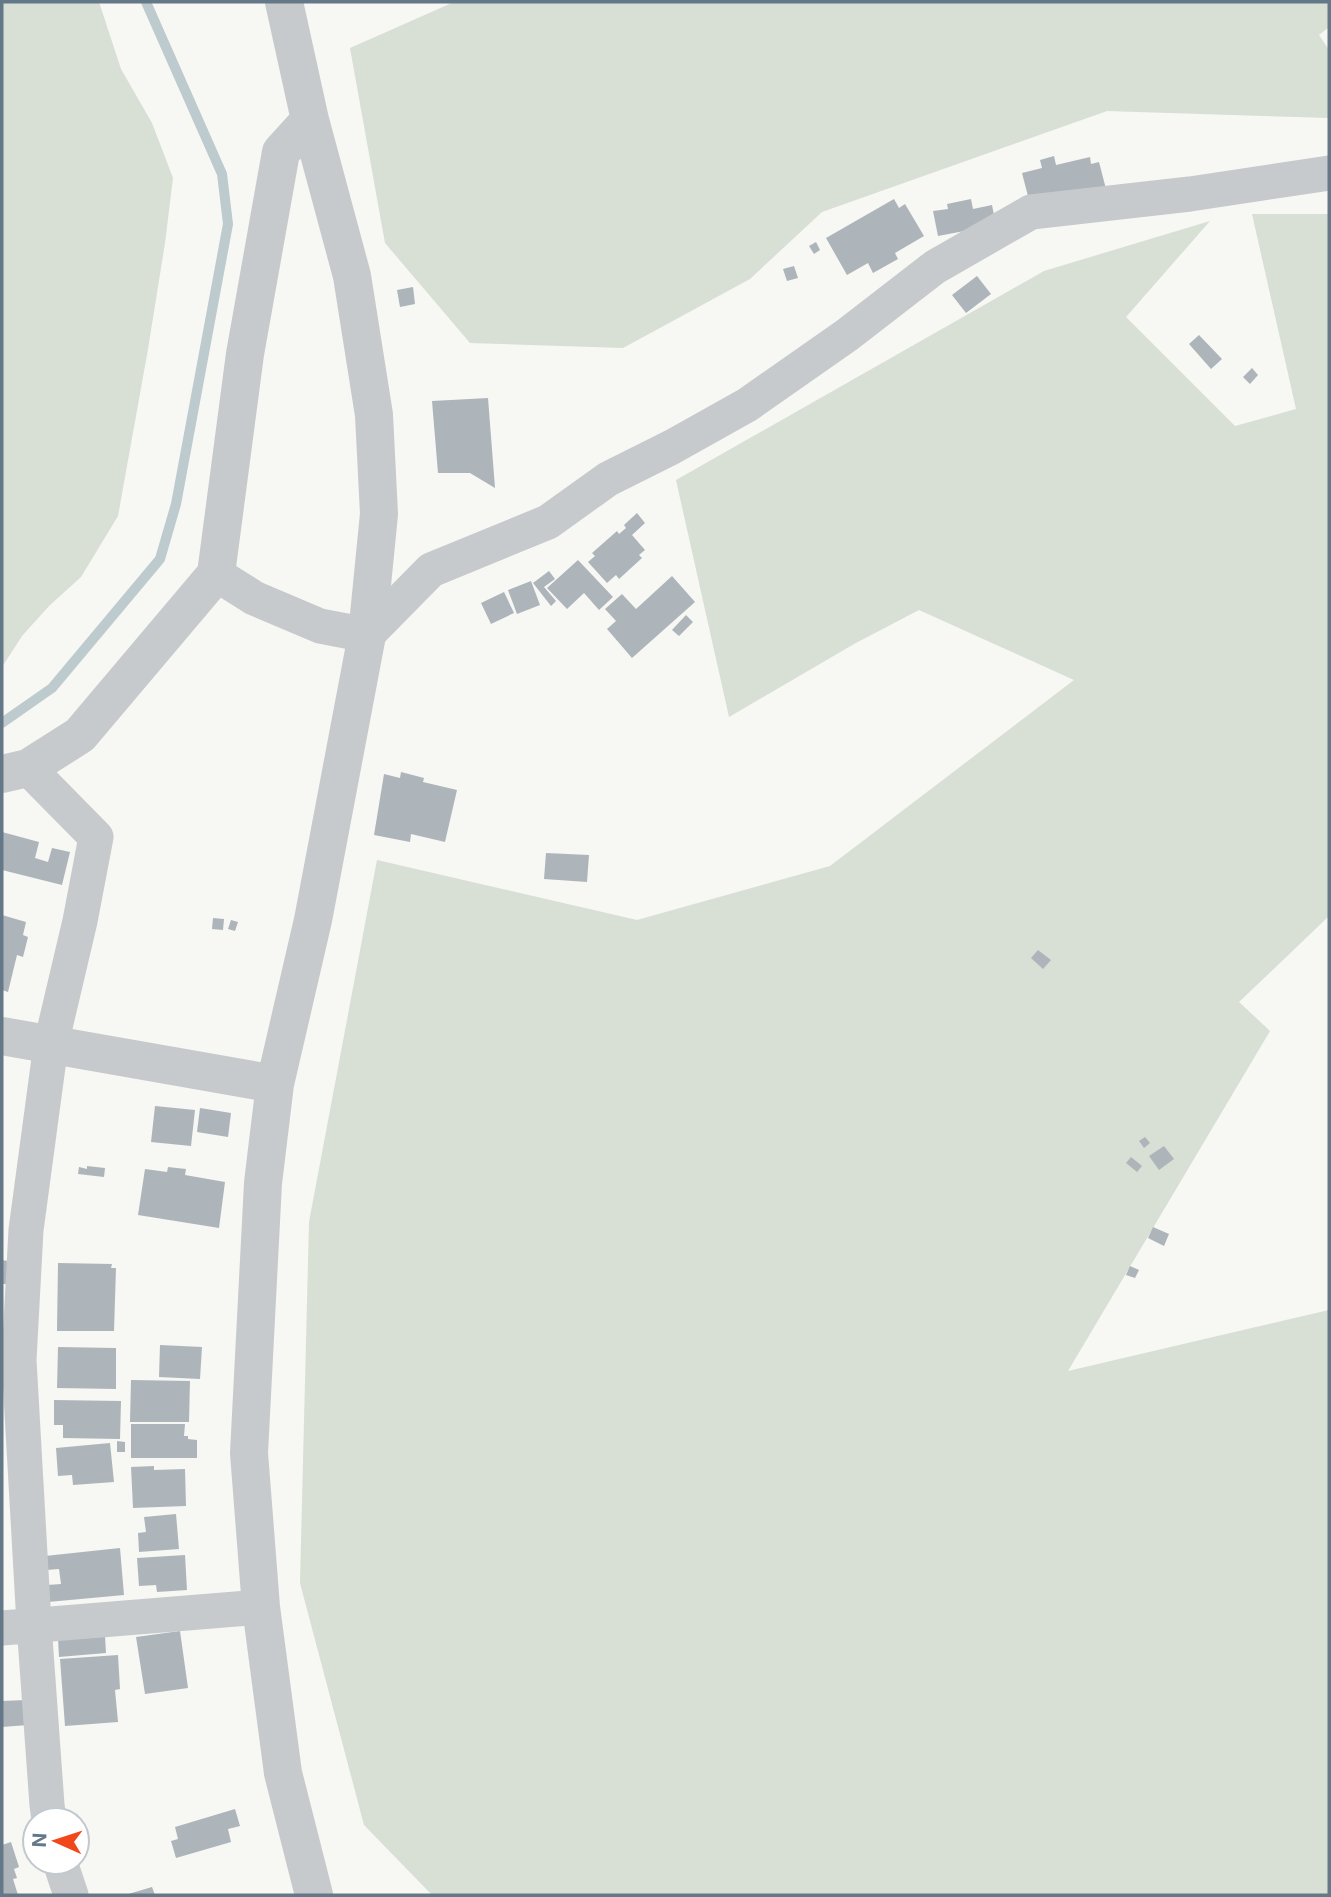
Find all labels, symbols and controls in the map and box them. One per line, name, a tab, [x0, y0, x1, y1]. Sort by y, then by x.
north arrow	[21, 1806, 91, 1876]
text: N	[28, 1832, 51, 1848]

